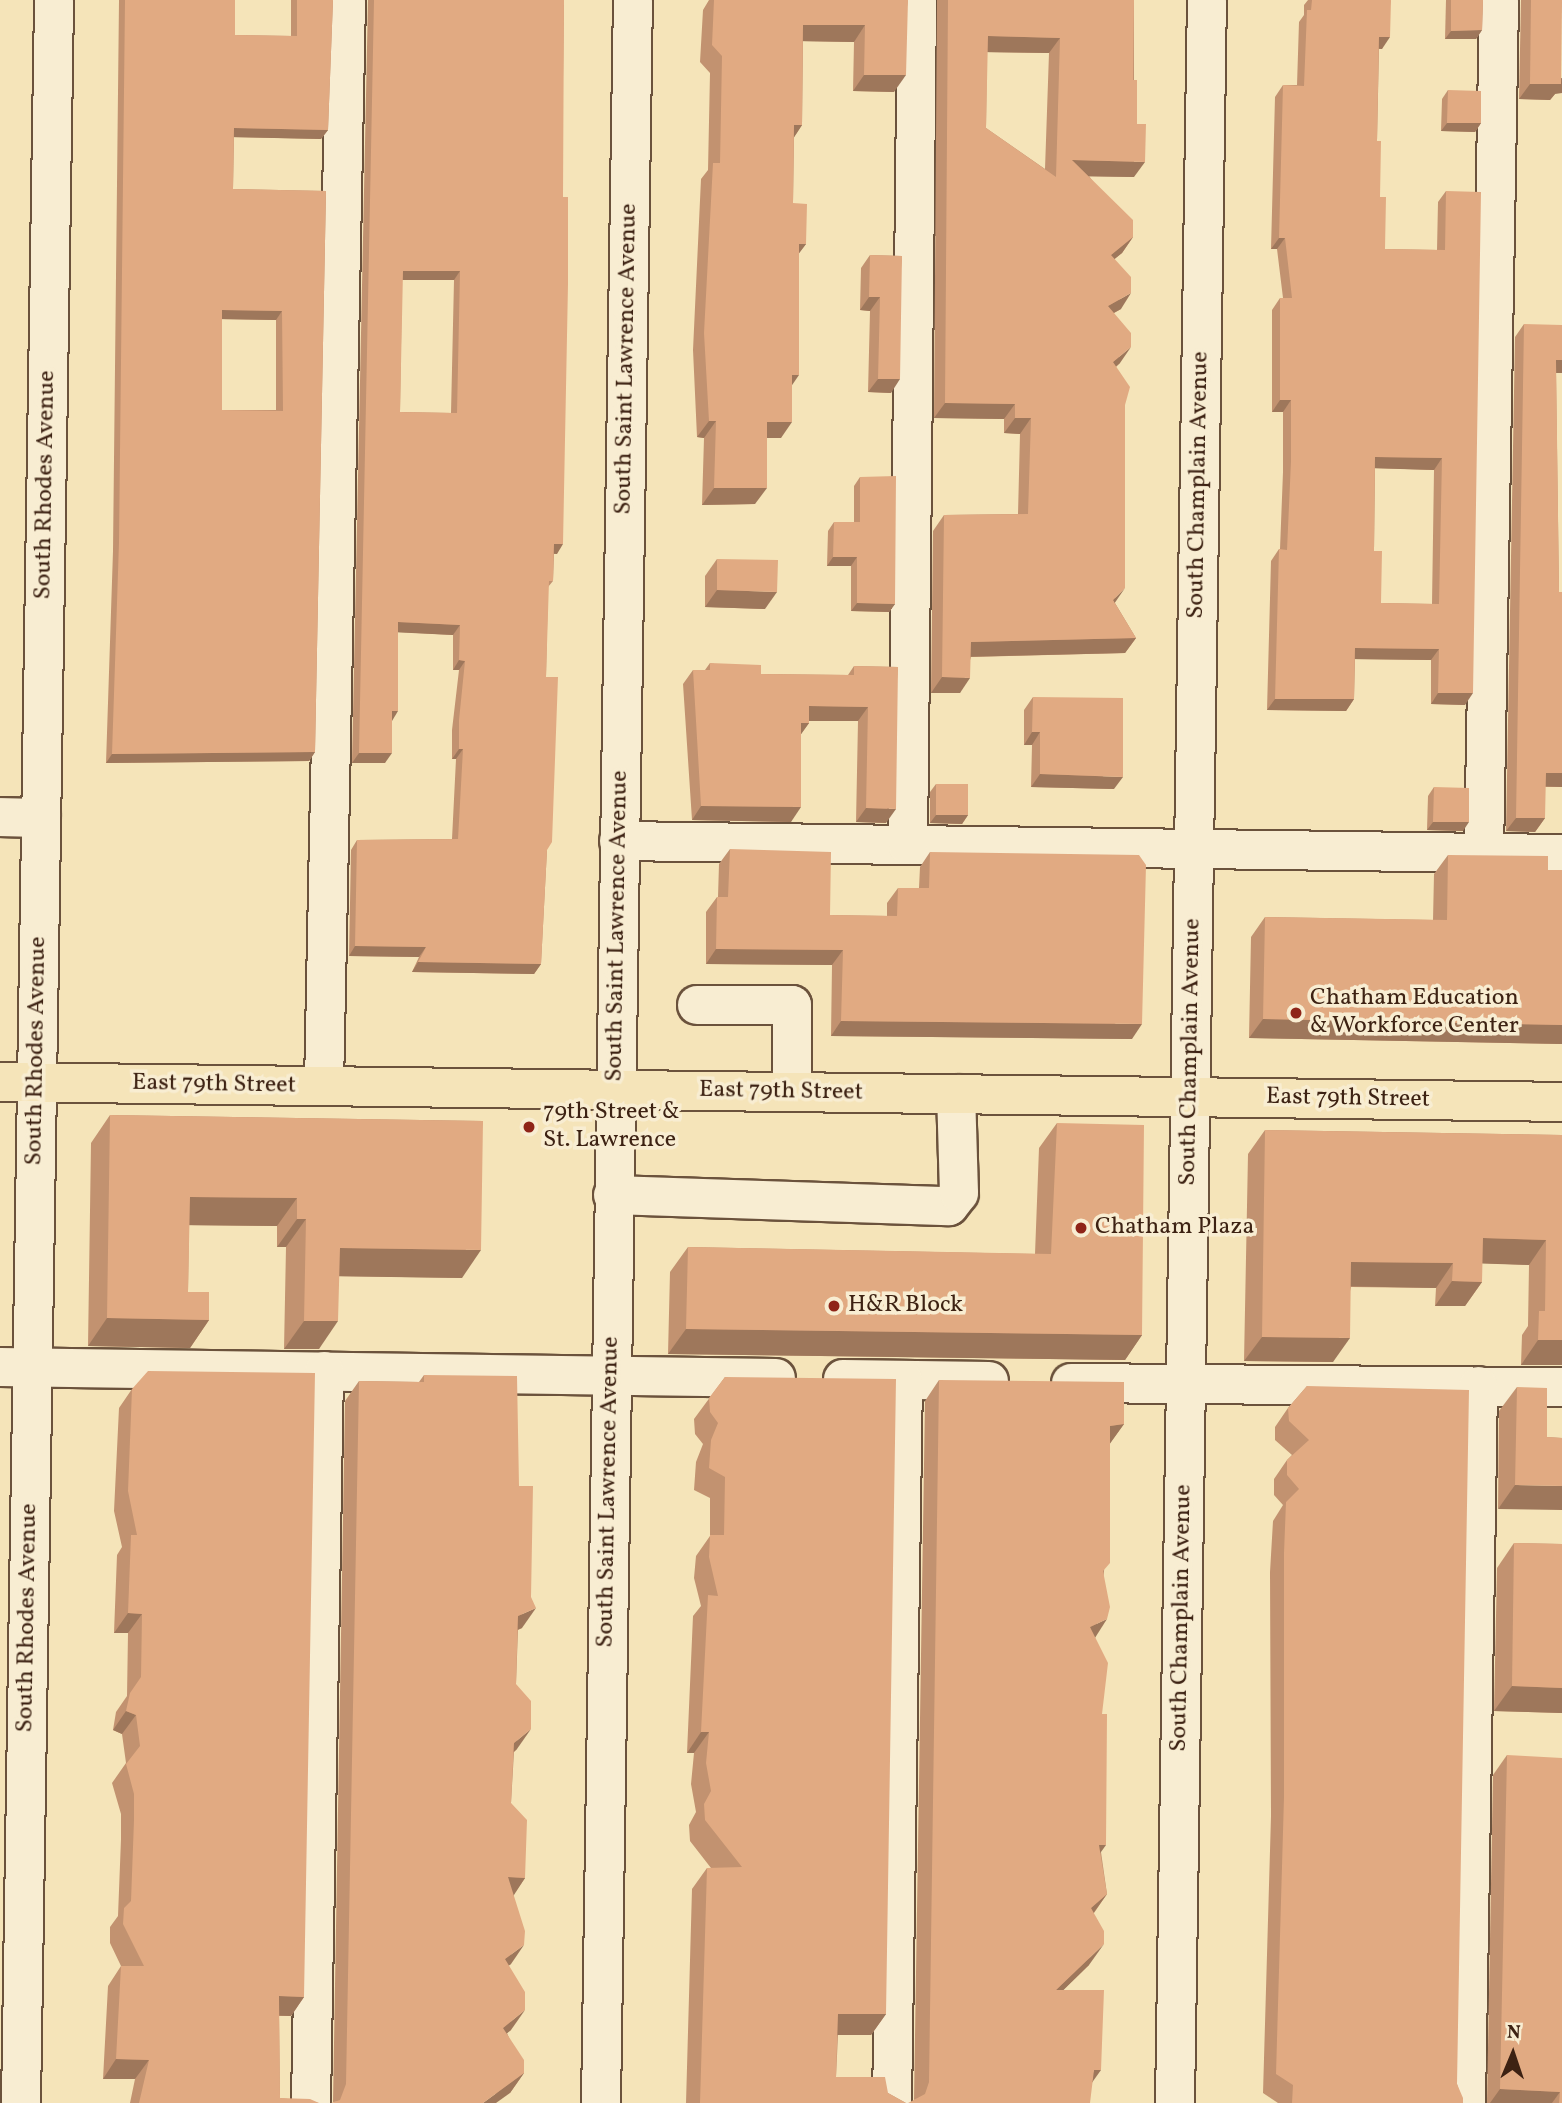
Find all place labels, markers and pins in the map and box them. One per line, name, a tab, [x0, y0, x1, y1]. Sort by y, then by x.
place label: Chatham Education & Workforce Center	[1310, 985, 1520, 1041]
marker: Chatham Education & Workforce Center	[1288, 1005, 1304, 1021]
place label: 79th Street & St. Lawrence	[543, 1099, 680, 1155]
marker: 79th Street & St. Lawrence	[521, 1119, 537, 1135]
place label: Chatham Plaza	[1095, 1214, 1254, 1242]
marker: Chatham Plaza	[1073, 1220, 1089, 1236]
place label: H&R Block	[848, 1292, 963, 1320]
marker: H&R Block	[826, 1298, 842, 1314]

